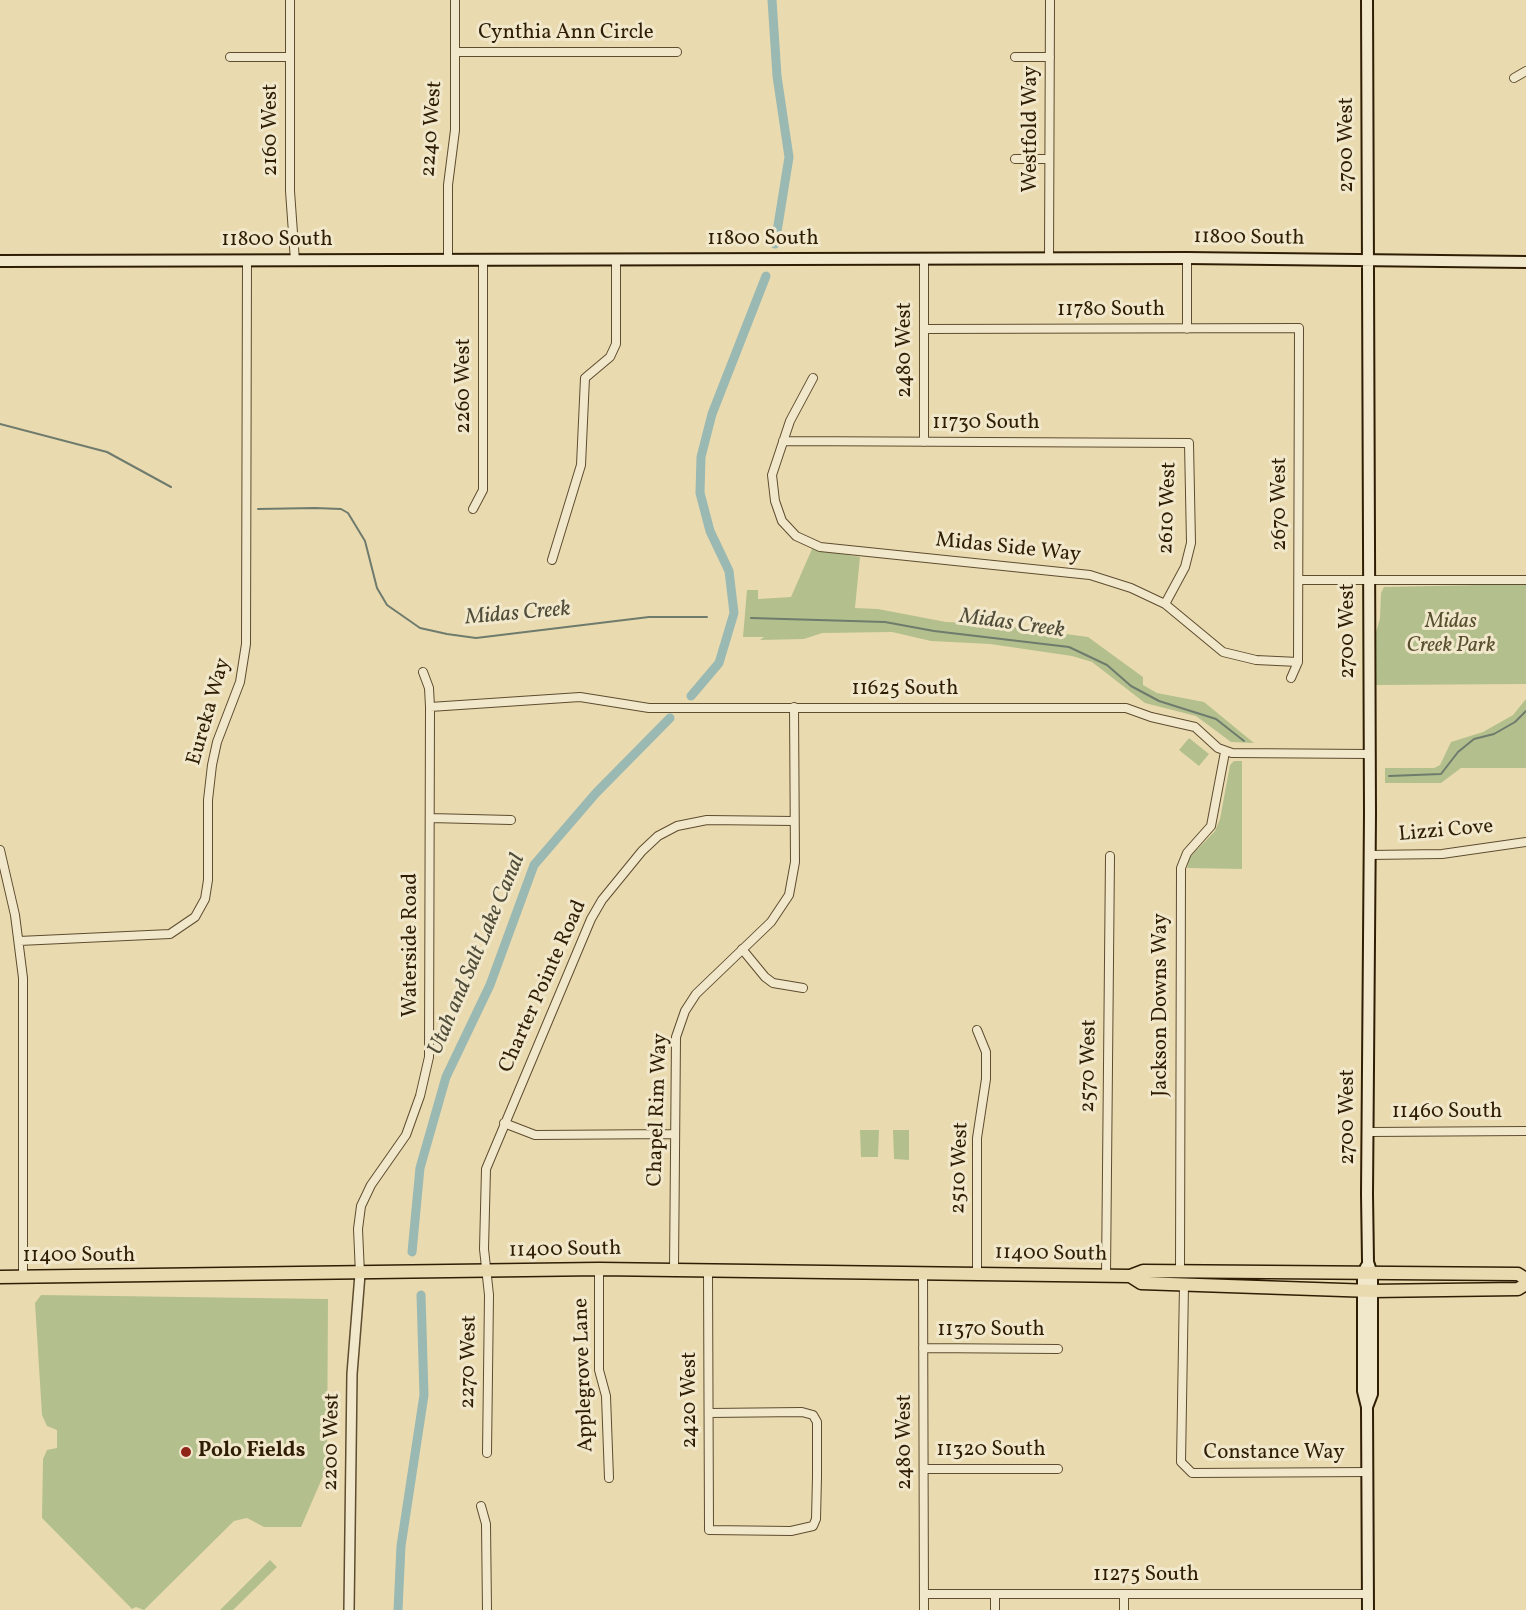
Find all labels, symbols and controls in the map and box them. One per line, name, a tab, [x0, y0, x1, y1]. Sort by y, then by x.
street label: Cynthia Ann Circle	[478, 21, 654, 47]
street label: Westfold Way	[1019, 66, 1045, 192]
street label: 2240 West	[417, 80, 449, 178]
street label: 2160 West	[259, 84, 285, 176]
street label: 2700 West	[1335, 97, 1361, 193]
street label: 11800 South	[1193, 225, 1305, 253]
street label: 11800 South	[707, 227, 819, 253]
street label: 11800 South	[221, 228, 333, 254]
street label: 11780 South	[1057, 298, 1165, 324]
street label: 2480 West	[893, 302, 919, 398]
street label: 2260 West	[452, 338, 478, 434]
street label: 11730 South	[932, 411, 1040, 437]
street label: 2670 West	[1268, 457, 1294, 551]
street label: 2610 West	[1155, 461, 1183, 555]
street label: Midas Side Way	[934, 529, 1082, 569]
street label: 2700 West	[1336, 583, 1362, 679]
water label: Midas Creek	[464, 597, 572, 633]
water label: Midas Creek	[958, 605, 1066, 645]
park label: Midas Creek Park	[1407, 610, 1495, 660]
street label: Eureka Way	[183, 656, 237, 768]
street label: 11625 South	[852, 677, 958, 703]
street label: Lizzi Cove	[1398, 815, 1494, 849]
water label: Utah and Salt Lake Canal	[424, 850, 532, 1060]
street label: Waterside Road	[399, 873, 425, 1017]
street label: Charter Pointe Road	[495, 897, 593, 1077]
street label: Jackson Downs Way	[1149, 913, 1175, 1097]
street label: 2570 West	[1077, 1019, 1103, 1113]
street label: Chapel Rim Way	[644, 1033, 674, 1187]
street label: 2700 West	[1336, 1069, 1362, 1165]
street label: 11460 South	[1392, 1100, 1502, 1126]
street label: 2510 West	[947, 1122, 975, 1214]
street label: 11400 South	[508, 1237, 622, 1265]
street label: 11400 South	[994, 1241, 1108, 1269]
street label: 11400 South	[23, 1244, 135, 1270]
street label: Applegrove Lane	[570, 1297, 600, 1453]
street label: 2270 West	[457, 1315, 483, 1409]
street label: 11370 South	[937, 1318, 1045, 1344]
street label: 2420 West	[678, 1352, 704, 1448]
street label: 2200 West	[320, 1393, 346, 1491]
street label: 2480 West	[893, 1394, 919, 1490]
street label: 11320 South	[936, 1438, 1046, 1464]
place label: Polo Fields	[198, 1439, 305, 1465]
street label: Constance Way	[1203, 1441, 1345, 1467]
marker: Polo Fields	[179, 1445, 193, 1459]
street label: 11275 South	[1093, 1563, 1199, 1589]

